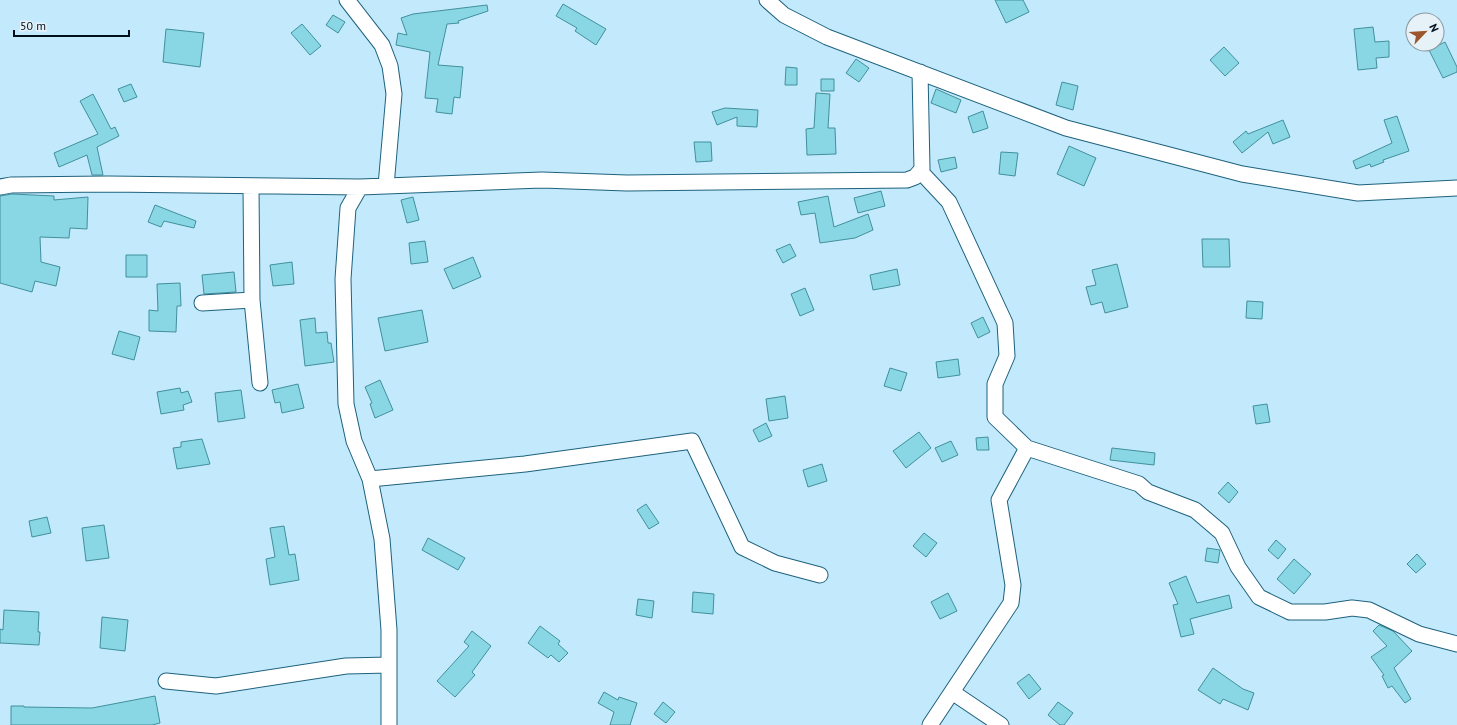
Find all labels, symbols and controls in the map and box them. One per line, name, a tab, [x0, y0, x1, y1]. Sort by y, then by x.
scale bar	[14, 12, 129, 38]
north arrow	[1405, 12, 1445, 52]
text: 50 m	[20, 18, 46, 33]
text: N	[1426, 22, 1442, 34]

